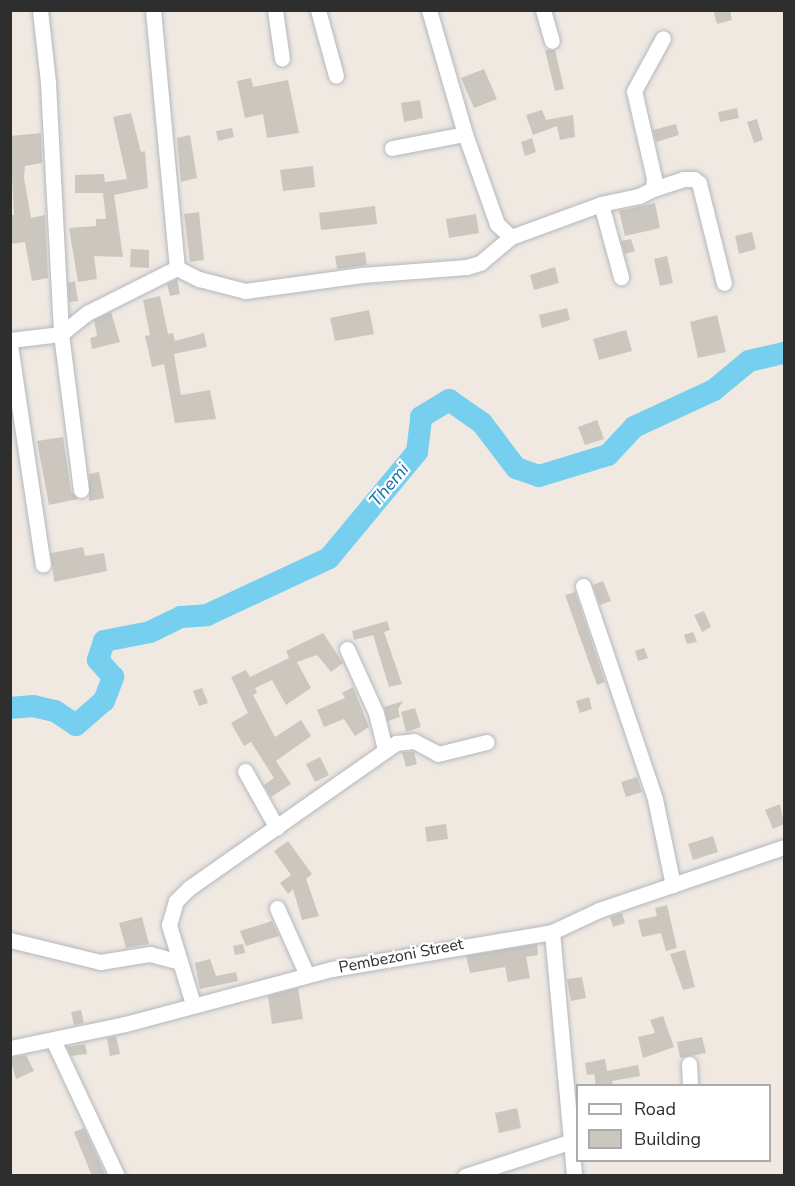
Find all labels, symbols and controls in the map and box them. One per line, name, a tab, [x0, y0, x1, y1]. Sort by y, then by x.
water label: Themi	[365, 459, 413, 511]
street label: Pembezoni Street	[337, 935, 465, 977]
legend	[576, 1084, 771, 1162]
text: Road	[634, 1097, 676, 1121]
text: Building	[634, 1127, 701, 1151]

